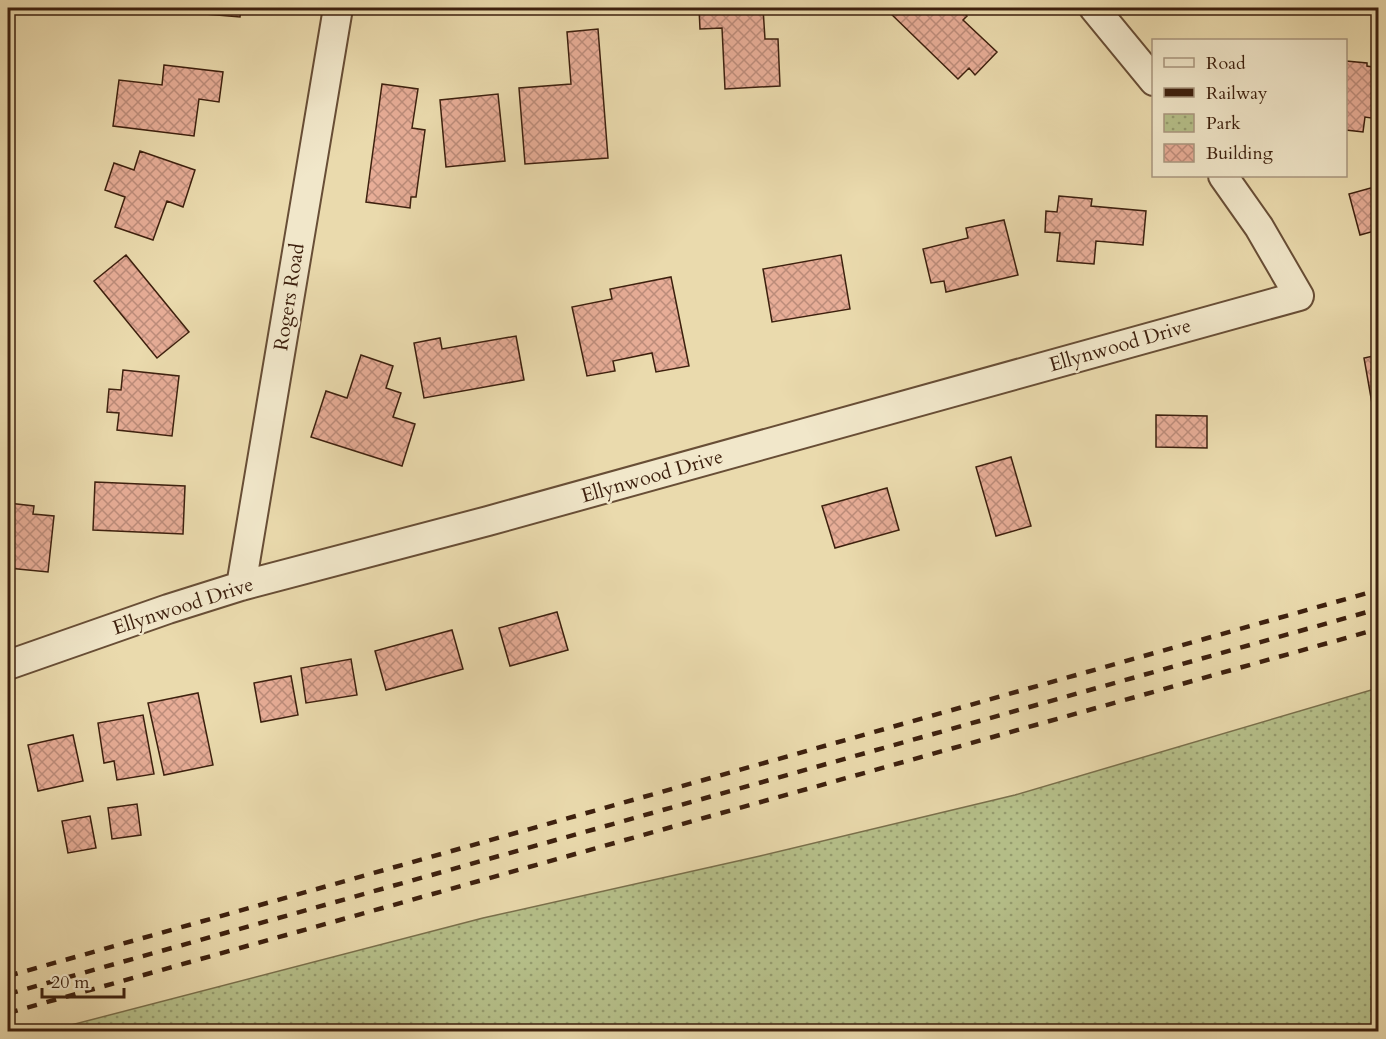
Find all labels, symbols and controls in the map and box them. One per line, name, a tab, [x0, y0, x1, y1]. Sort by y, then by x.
legend	[1152, 39, 1347, 177]
text: Road	[1206, 51, 1246, 76]
text: Railway	[1206, 81, 1268, 106]
text: Park	[1206, 111, 1241, 136]
text: Building	[1206, 141, 1274, 166]
street label: Rogers Road	[267, 241, 311, 353]
street label: Ellynwood Drive	[1046, 312, 1194, 378]
street label: Ellynwood Drive	[578, 443, 726, 509]
street label: Ellynwood Drive	[109, 571, 257, 641]
scale bar	[42, 961, 124, 999]
text: 20 m	[51, 970, 90, 995]

